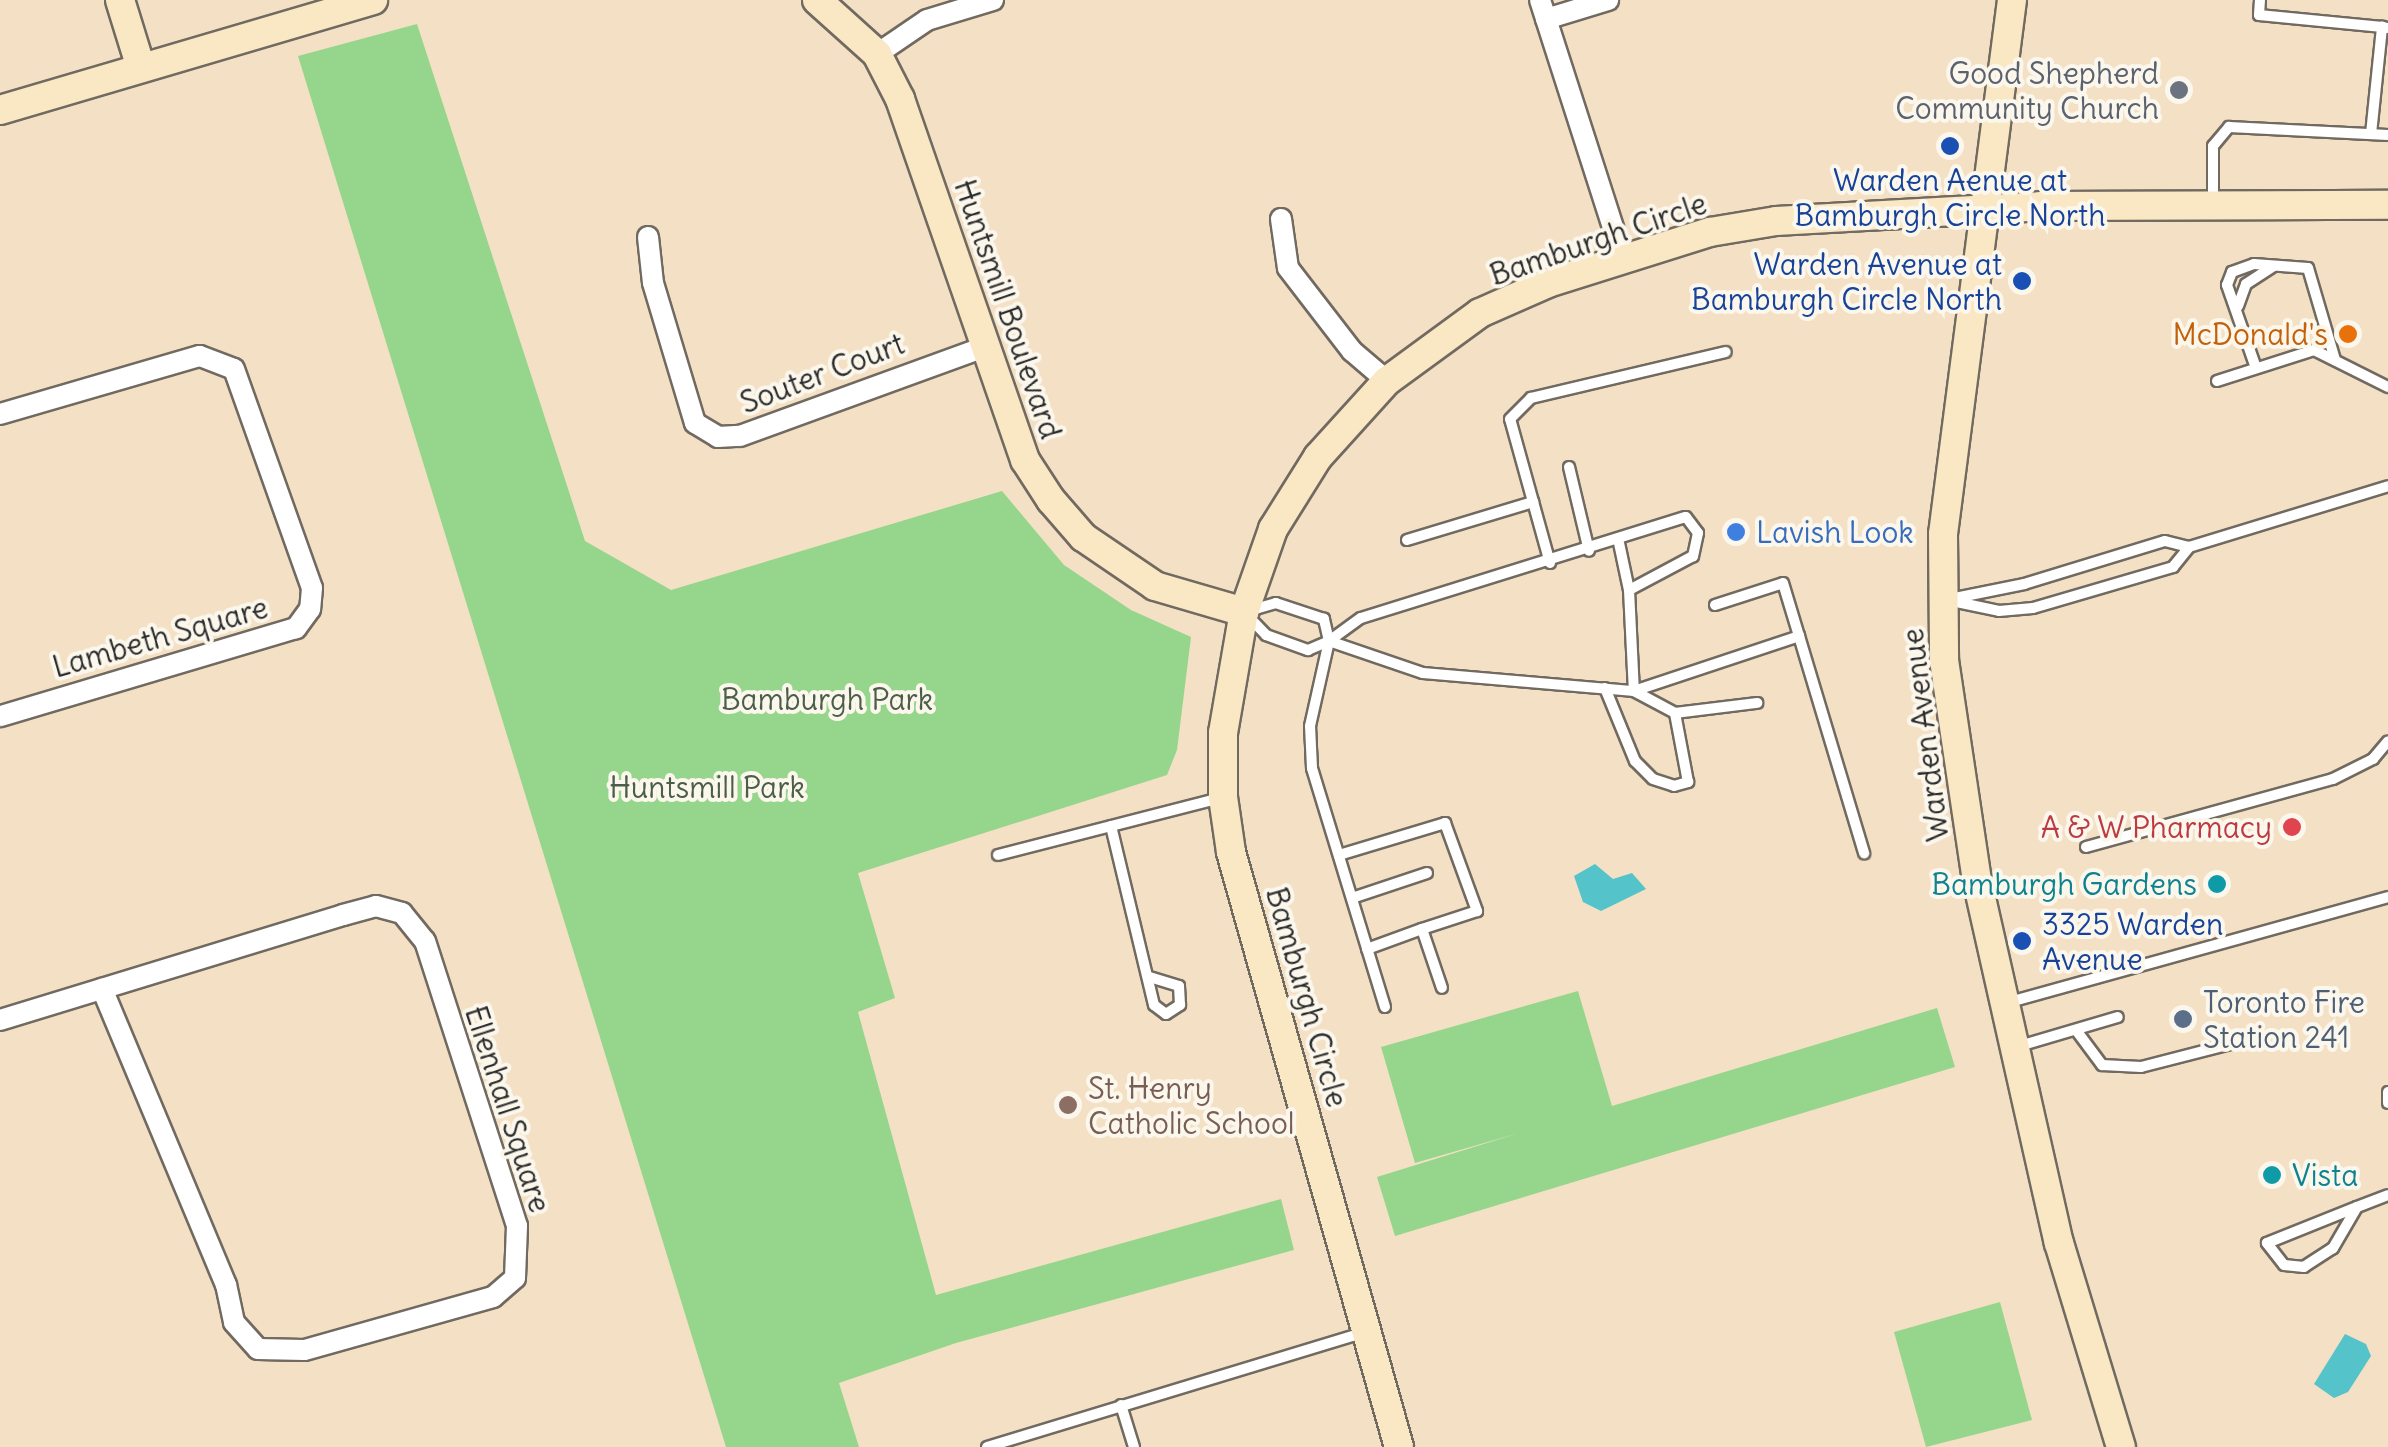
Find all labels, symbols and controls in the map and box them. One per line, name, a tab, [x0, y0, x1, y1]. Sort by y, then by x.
place label: Good Shepherd Community Church	[1895, 55, 2159, 126]
marker: Good Shepherd Community Church	[2168, 79, 2190, 101]
marker: Warden Aenue at Bamburgh Circle North	[1939, 135, 1961, 157]
place label: Warden Aenue at Bamburgh Circle North	[1795, 162, 2105, 232]
street label: Huntsmill Boulevard	[947, 175, 1069, 443]
street label: Bamburgh Circle	[1485, 185, 1711, 293]
place label: Warden Avenue at Bamburgh Circle North	[1691, 246, 2002, 316]
marker: Warden Avenue at Bamburgh Circle North	[2011, 270, 2033, 292]
place label: McDonald's	[2173, 316, 2328, 352]
marker: McDonald's	[2337, 323, 2359, 345]
street label: Souter Court	[735, 325, 909, 421]
place label: Lavish Look	[1756, 514, 1914, 550]
marker: Lavish Look	[1725, 521, 1747, 543]
street label: Lambeth Square	[48, 589, 272, 685]
street label: Warden Avenue	[1894, 627, 1956, 843]
park label: Bamburgh Park	[721, 681, 933, 717]
park label: Huntsmill Park	[609, 769, 805, 805]
place label: A & W Pharmacy	[2041, 809, 2272, 845]
marker: A & W Pharmacy	[2281, 816, 2303, 838]
place label: Bamburgh Gardens	[1931, 866, 2197, 902]
marker: Bamburgh Gardens	[2206, 873, 2228, 895]
street label: Bamburgh Circle	[1258, 883, 1356, 1111]
place label: 3325 Warden Avenue	[2042, 906, 2223, 976]
marker: 3325 Warden Avenue	[2011, 930, 2033, 952]
place label: Toronto Fire Station 241	[2203, 984, 2365, 1054]
street label: Ellenhall Square	[458, 1001, 558, 1217]
marker: Toronto Fire Station 241	[2172, 1008, 2194, 1030]
place label: St. Henry Catholic School	[1088, 1070, 1294, 1140]
marker: St. Henry Catholic School	[1057, 1094, 1079, 1116]
place label: Vista	[2292, 1157, 2358, 1193]
marker: Vista	[2261, 1164, 2283, 1186]

